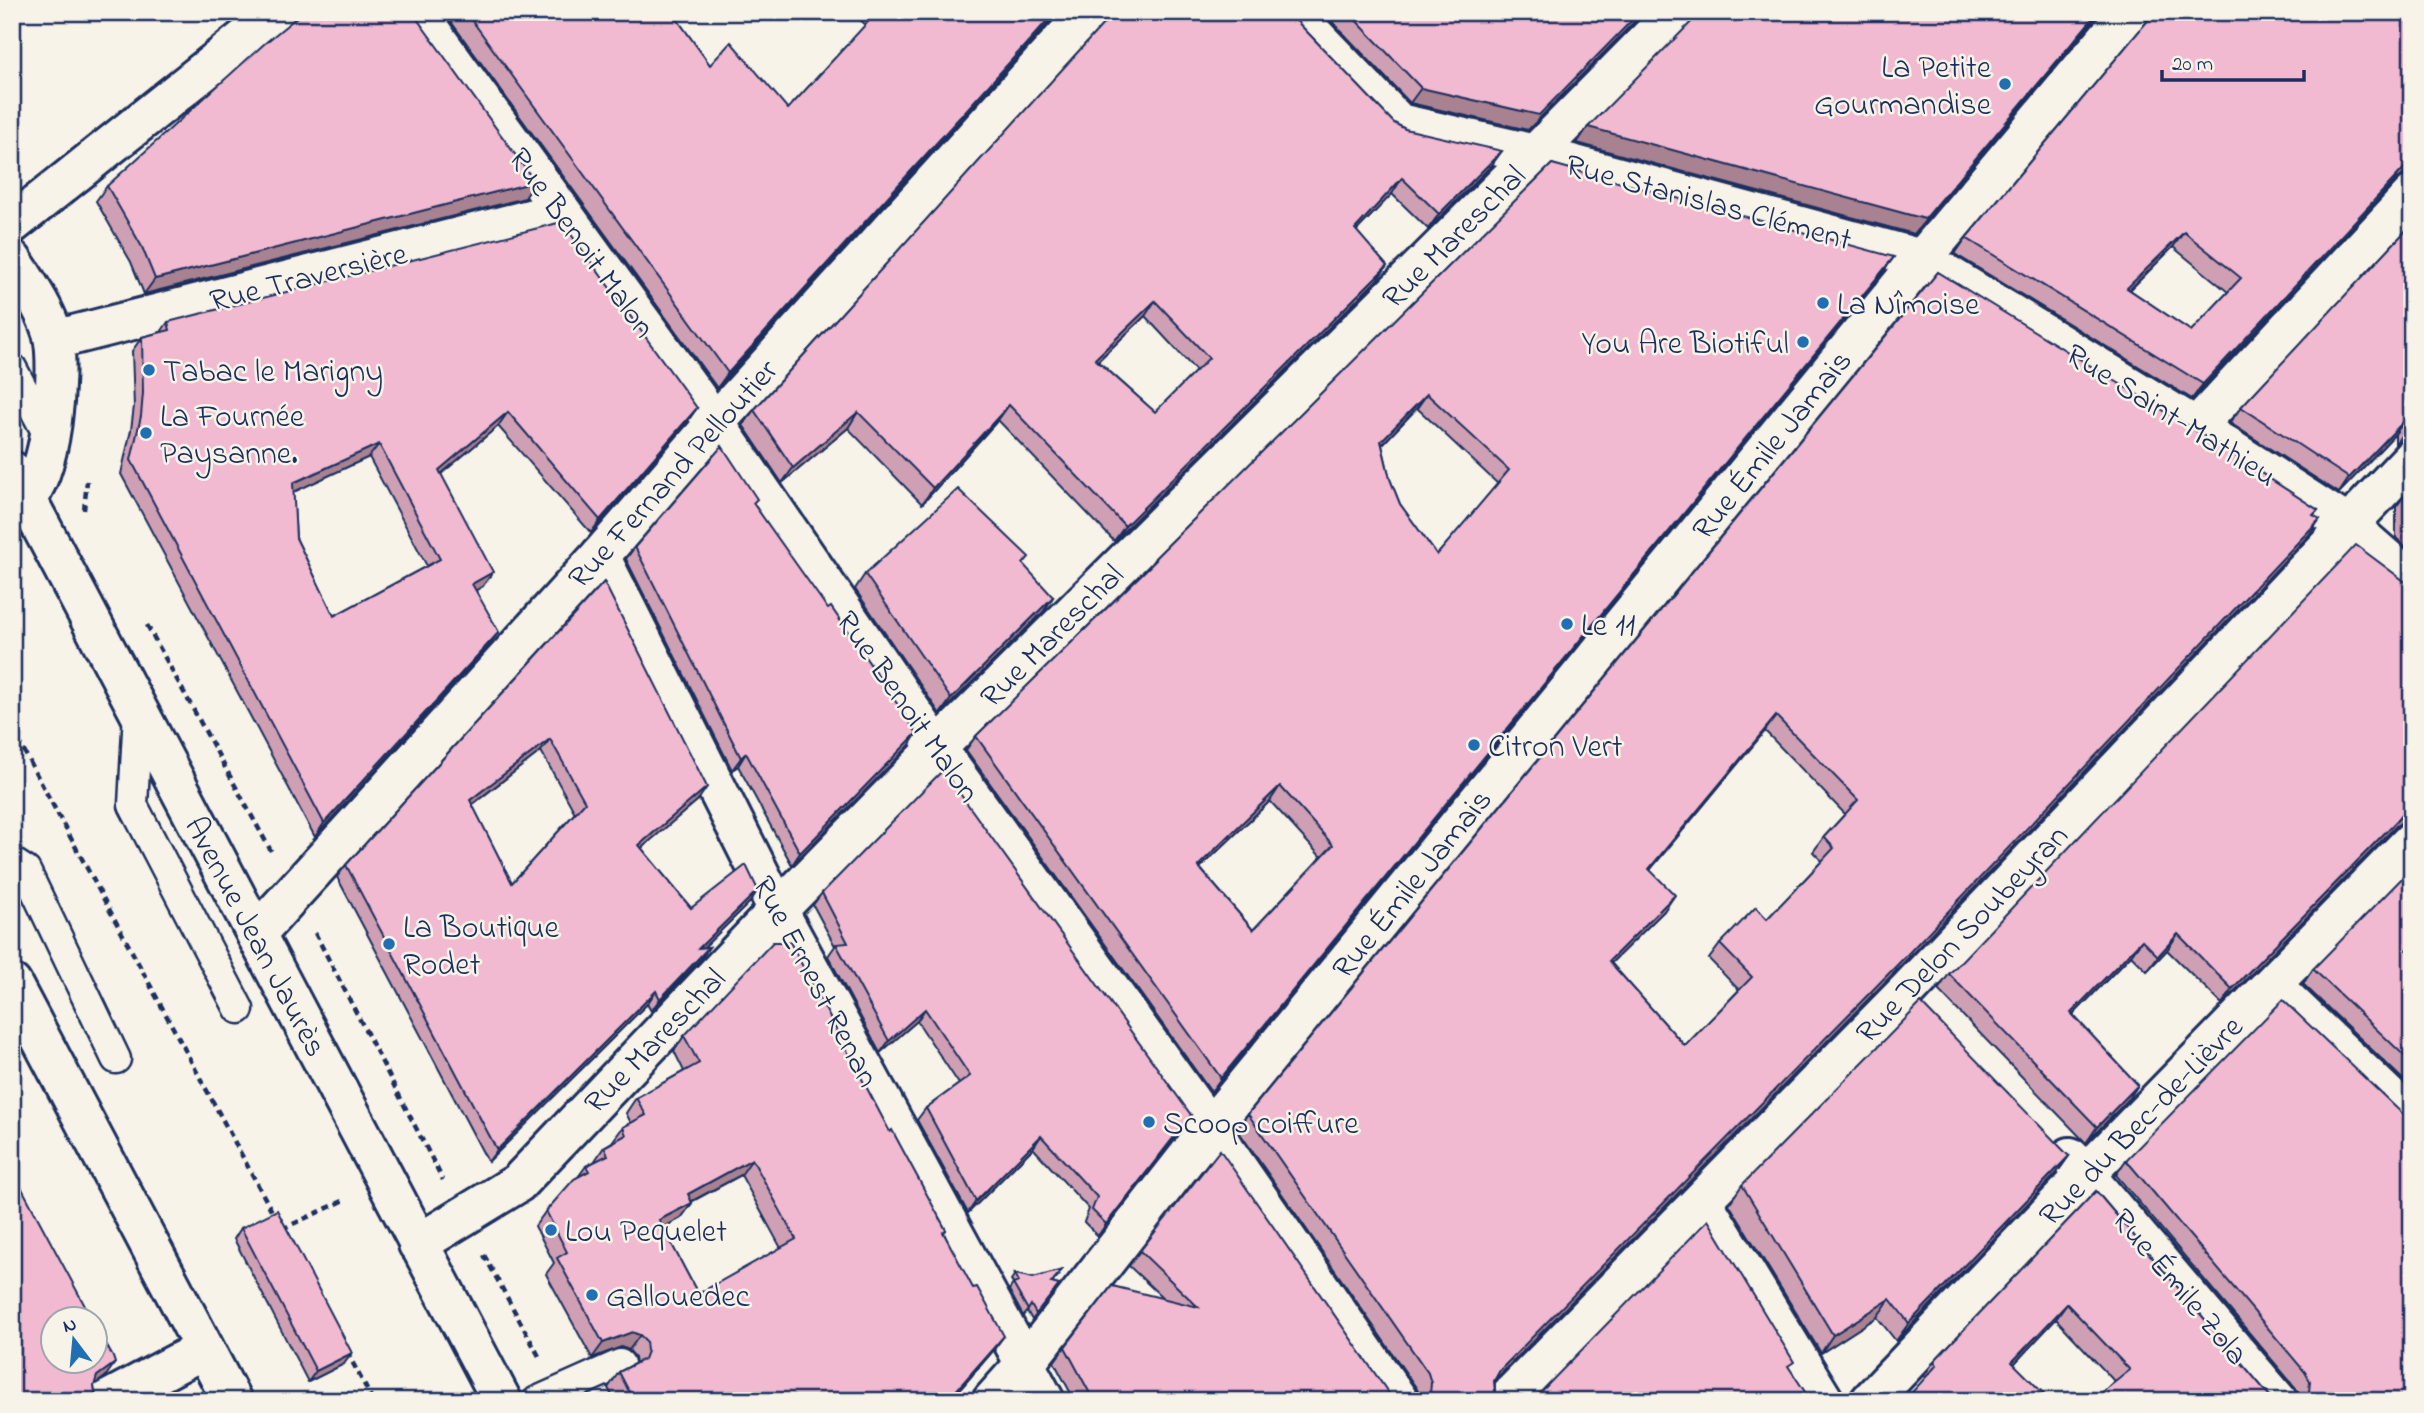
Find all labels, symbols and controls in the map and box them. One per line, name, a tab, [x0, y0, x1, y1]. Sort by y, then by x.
scale bar	[2162, 38, 2303, 82]
place label: La Petite Gourmandise	[1814, 46, 1992, 130]
text: 20 m	[2172, 50, 2213, 80]
marker: La Petite Gourmandise	[1997, 76, 2013, 92]
street label: Rue Benoit Malon	[495, 139, 665, 349]
street label: Rue Stanislas Clément	[1560, 144, 1857, 265]
street label: Rue Mareschal	[1373, 156, 1538, 321]
street label: Rue Traversière	[205, 232, 413, 327]
place label: La Nîmoise	[1837, 283, 1980, 330]
marker: La Nîmoise	[1815, 295, 1831, 311]
place label: You Are Biotiful	[1582, 322, 1789, 369]
street label: Rue Saint-Mathieu	[2055, 333, 2285, 501]
marker: You Are Biotiful	[1795, 334, 1811, 350]
street label: Rue Émile Jamais	[1682, 341, 1865, 552]
place label: Tabac le Marigny	[163, 350, 383, 397]
street label: Rue Fernand Pelloutier	[558, 350, 791, 601]
marker: Tabac le Marigny	[141, 362, 157, 378]
place label: La Fournée Paysanne.	[160, 395, 305, 479]
marker: La Fournée Paysanne.	[138, 425, 154, 441]
street label: Rue Mareschal	[971, 555, 1136, 720]
street label: Rue Benoit Malon	[822, 602, 990, 814]
place label: Le 11	[1581, 604, 1636, 651]
marker: Le 11	[1559, 616, 1575, 632]
place label: Citron Vert	[1488, 725, 1623, 772]
marker: Citron Vert	[1466, 737, 1482, 753]
street label: Rue Émile Jamais	[1322, 780, 1505, 991]
street label: Avenue Jean Jaurès	[171, 809, 337, 1066]
street label: Rue Delon Soubeyran	[1846, 815, 2081, 1056]
street label: Rue Ernest Renan	[738, 868, 889, 1097]
place label: La Boutique Rodet	[403, 906, 560, 990]
marker: La Boutique Rodet	[381, 936, 397, 952]
street label: Rue Mareschal	[574, 959, 739, 1126]
street label: Rue du Bec-de-Lièvre	[2029, 1006, 2256, 1239]
place label: Scoop coiffure	[1163, 1102, 1359, 1149]
marker: Scoop coiffure	[1141, 1114, 1157, 1130]
street label: Rue Émile Zola	[2098, 1199, 2258, 1377]
place label: Lou Pequelet	[565, 1210, 727, 1257]
marker: Lou Pequelet	[543, 1222, 559, 1238]
place label: Gallouedec	[606, 1275, 751, 1322]
marker: Gallouedec	[584, 1287, 600, 1303]
north arrow	[38, 1304, 108, 1374]
text: N	[60, 1311, 80, 1341]

